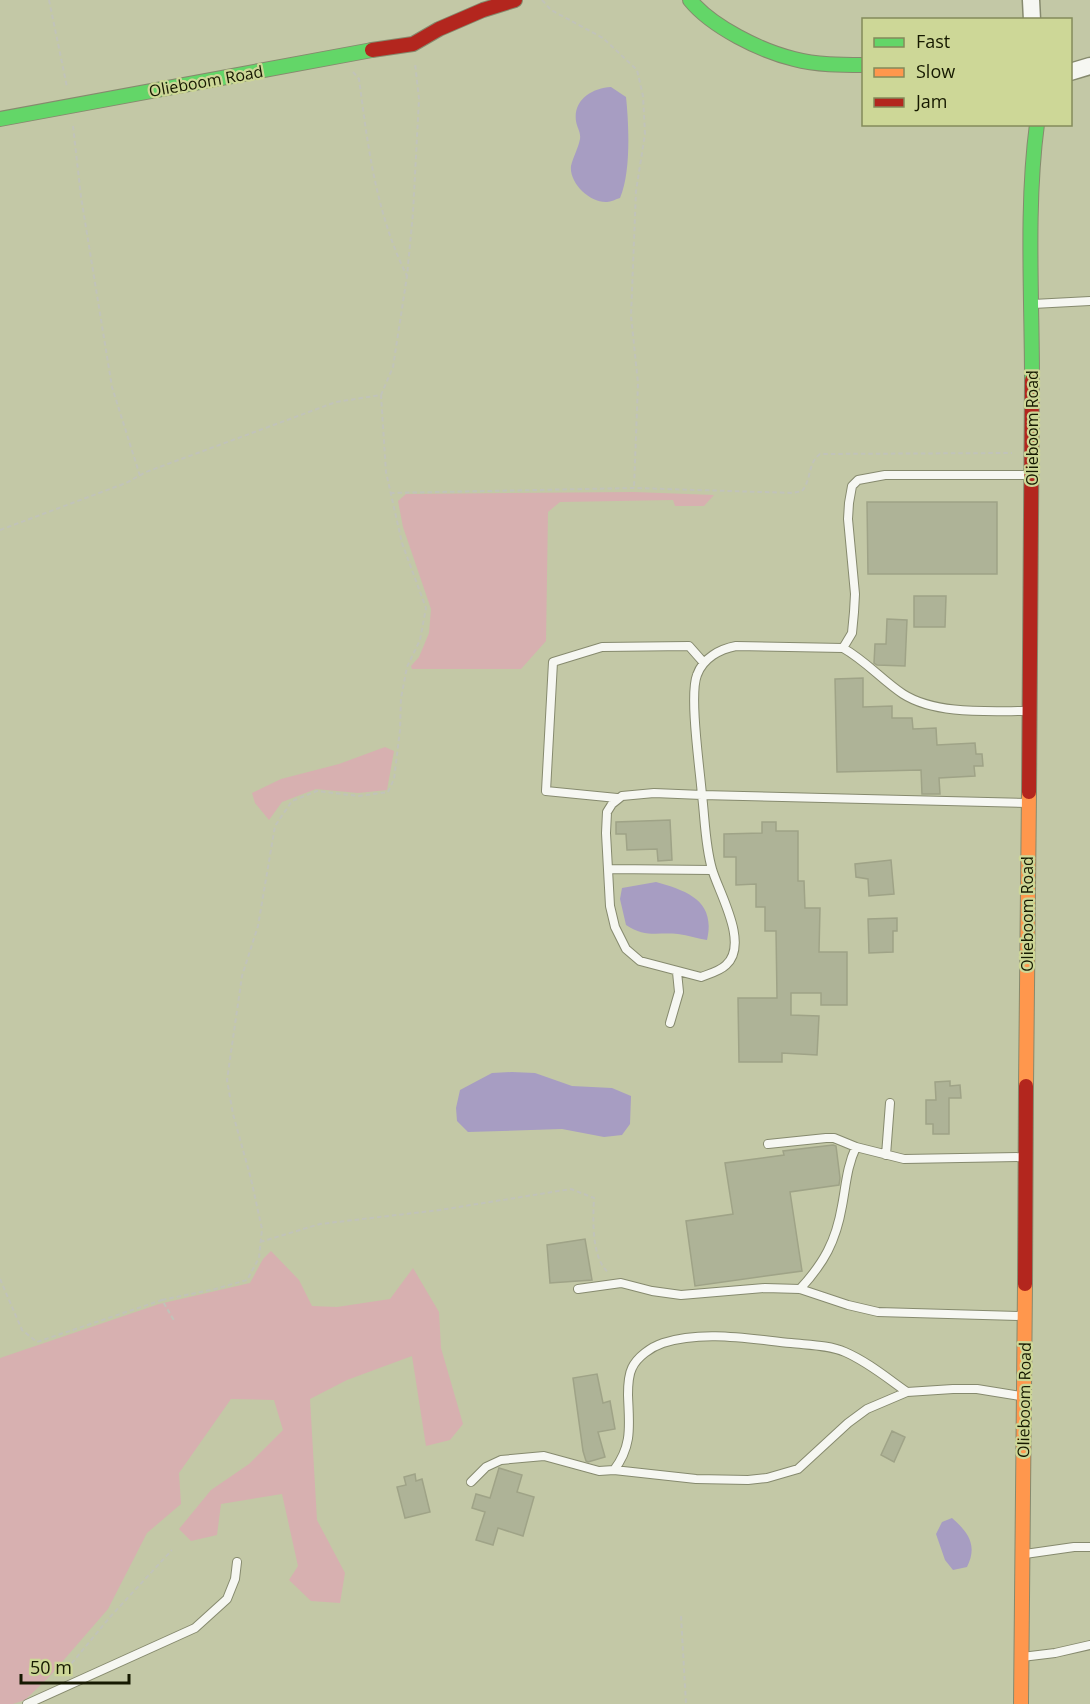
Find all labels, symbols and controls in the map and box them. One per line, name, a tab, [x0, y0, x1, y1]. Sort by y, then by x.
legend	[862, 18, 1072, 126]
text: Fast	[916, 29, 950, 53]
text: Slow	[916, 59, 955, 83]
street label: Olieboom Road	[147, 60, 265, 102]
text: Jam	[914, 89, 948, 113]
street label: Olieboom Road	[1021, 370, 1043, 486]
street label: Olieboom Road	[1016, 856, 1038, 972]
street label: Olieboom Road	[1012, 1342, 1036, 1458]
scale bar	[21, 1647, 129, 1685]
text: 50 m	[30, 1655, 72, 1679]

